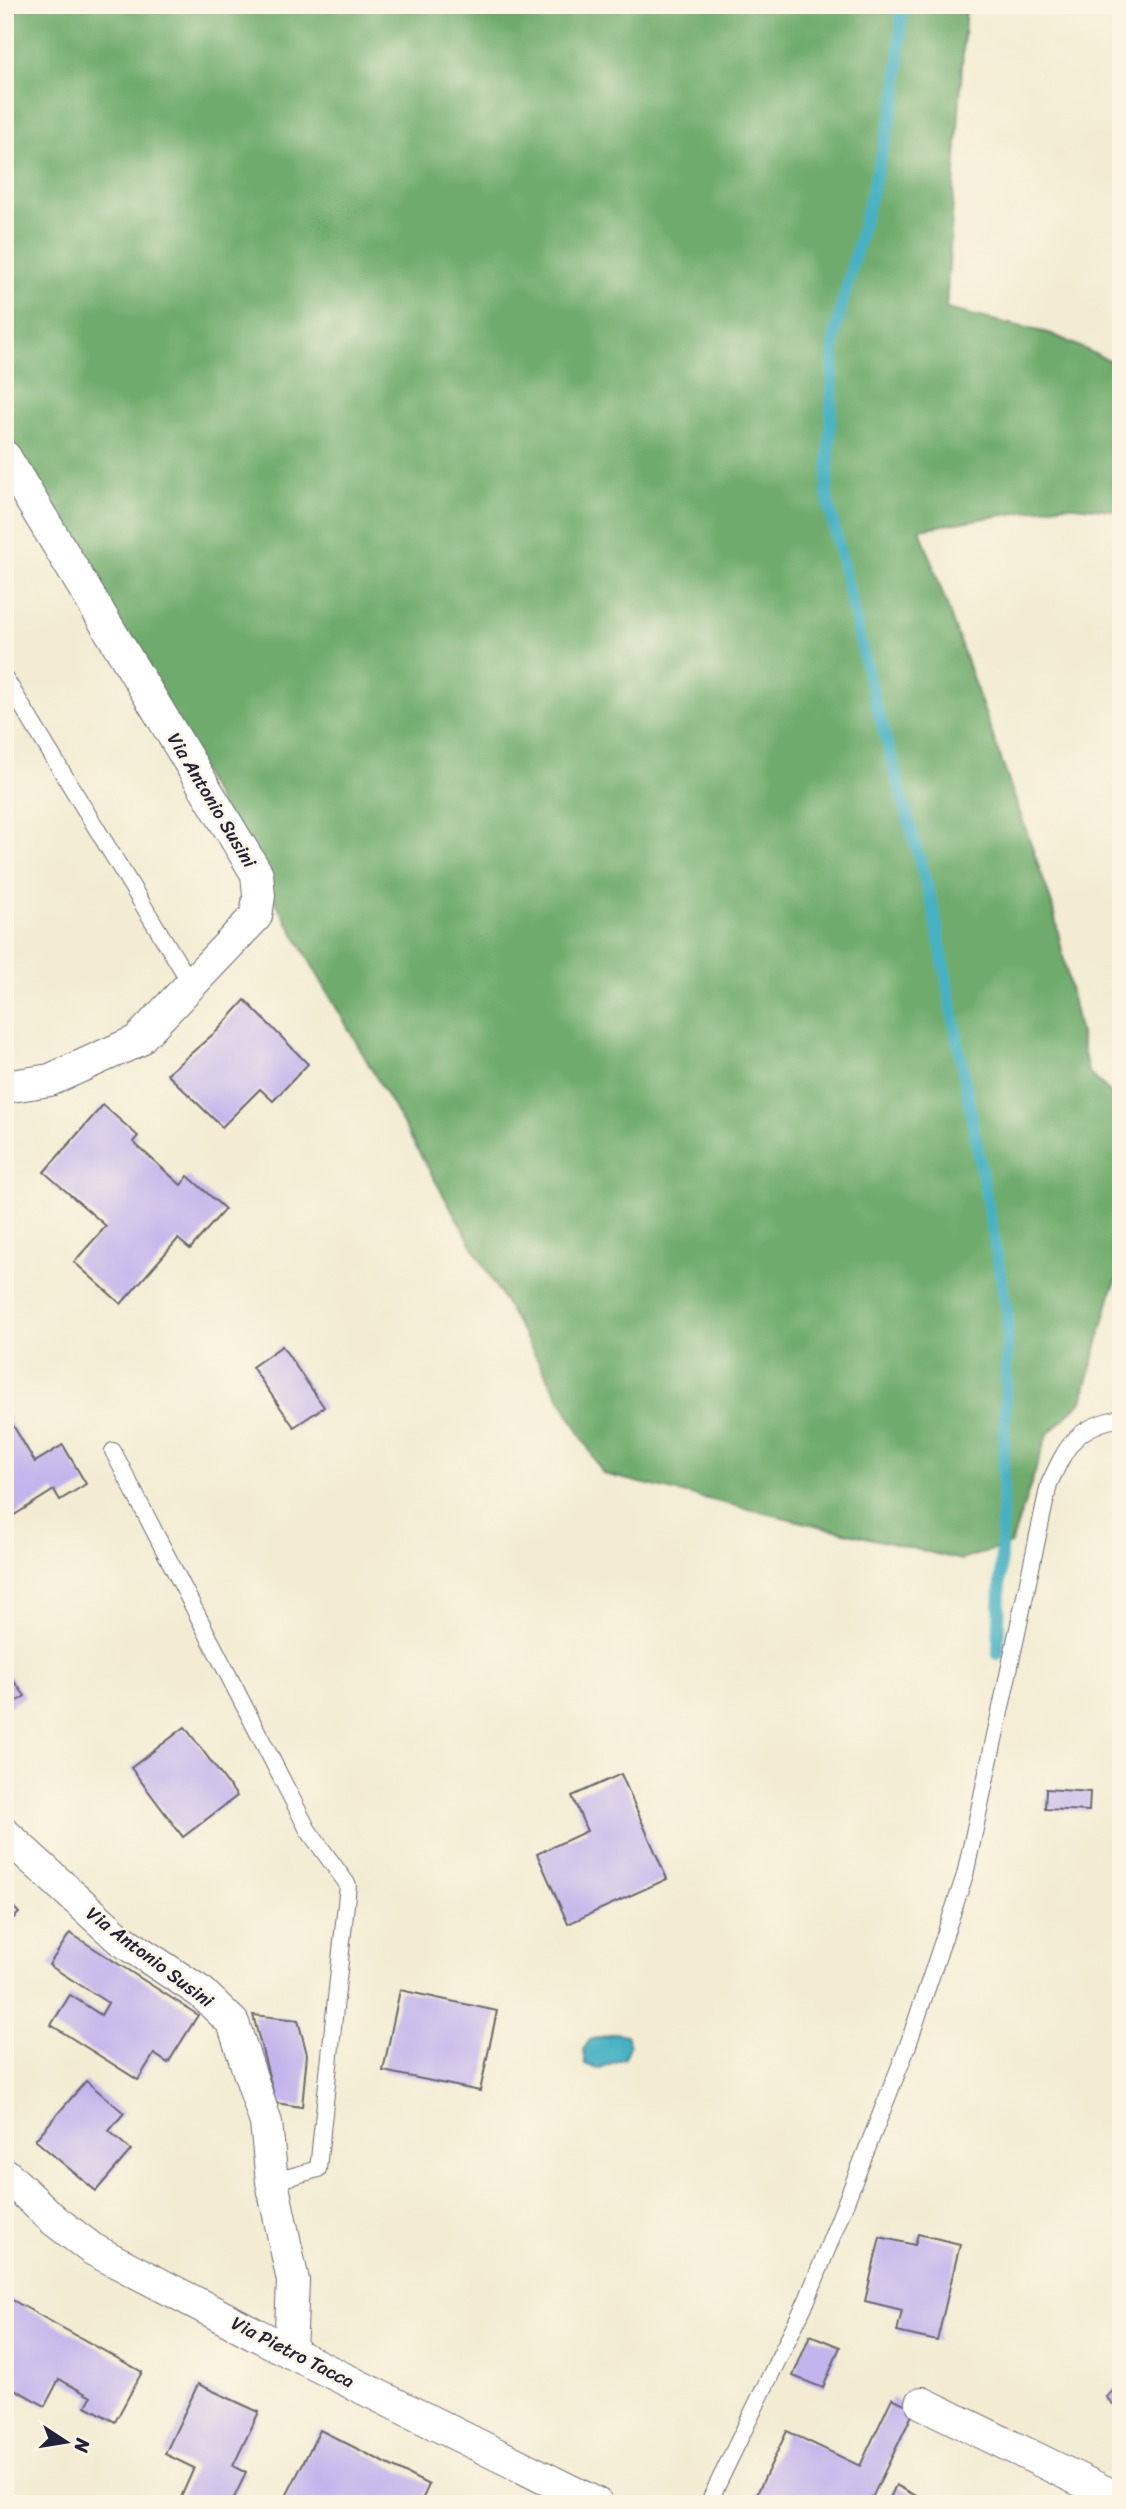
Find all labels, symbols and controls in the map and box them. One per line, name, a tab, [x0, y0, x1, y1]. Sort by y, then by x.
street label: Via Antonio Susini	[158, 726, 266, 875]
street label: Via Antonio Susini	[79, 1898, 222, 2017]
street label: Via Pietro Tacca	[225, 2307, 361, 2397]
north arrow	[32, 2408, 102, 2478]
text: N	[64, 2435, 100, 2456]

